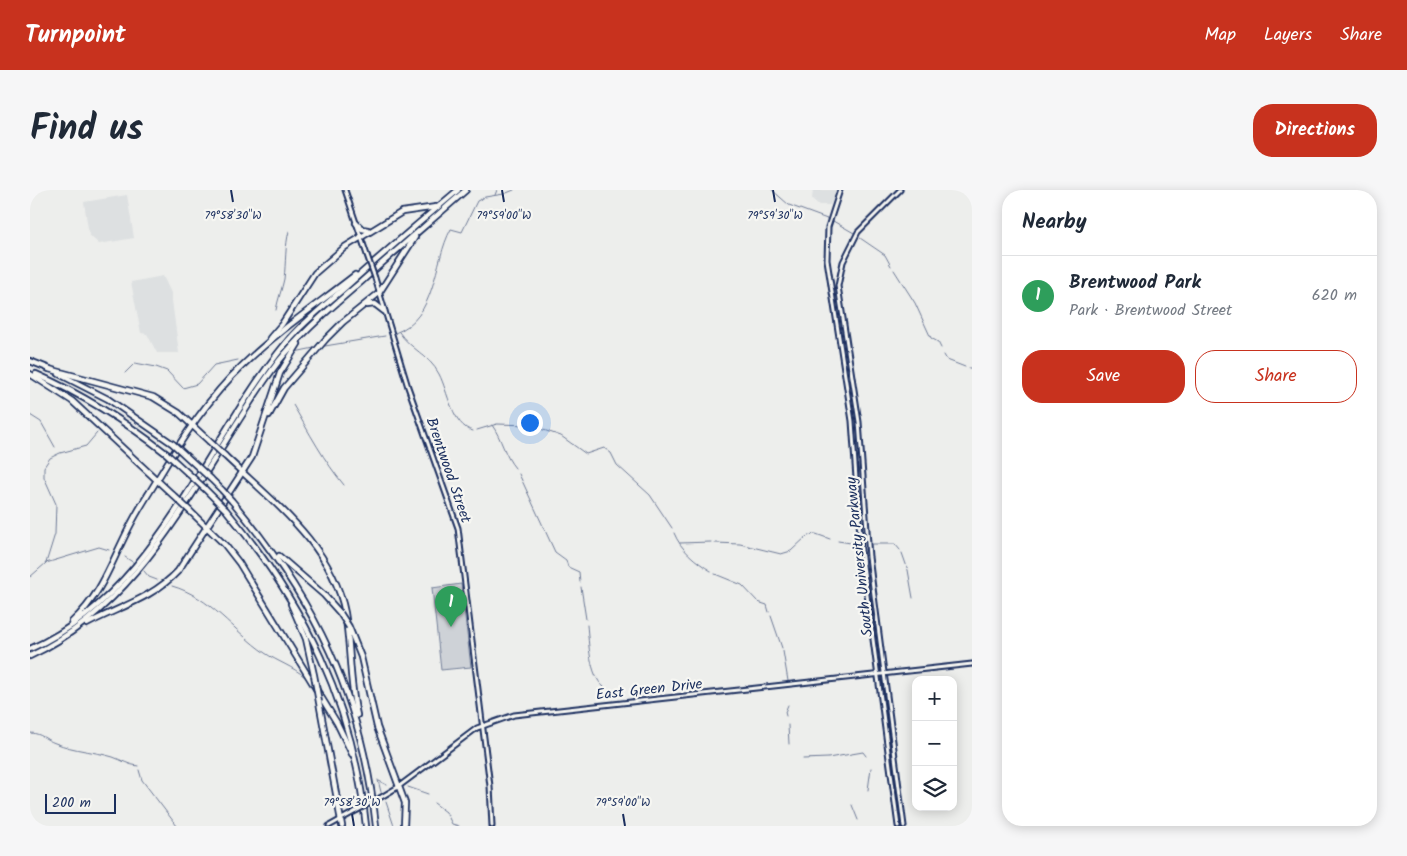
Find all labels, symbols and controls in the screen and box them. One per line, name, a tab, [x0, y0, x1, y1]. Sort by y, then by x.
text: Turnpoint	[25, 16, 126, 55]
text: Map	[1205, 21, 1236, 50]
text: Layers	[1264, 21, 1312, 50]
text: Share	[1340, 21, 1382, 50]
text: Find us	[30, 102, 143, 158]
button: Directions	[1253, 104, 1377, 157]
text: 79°58'30"W	[204, 206, 262, 225]
text: 79°59'00"W	[477, 206, 531, 225]
text: 79°59'30"W	[747, 206, 803, 225]
text: Nearby	[1022, 206, 1087, 239]
text: Brentwood Park	[1069, 268, 1201, 298]
text: 1	[1036, 283, 1040, 308]
text: 620 m	[1312, 283, 1357, 308]
text: Park · Brentwood Street	[1069, 298, 1232, 323]
button: Save	[1022, 350, 1185, 403]
button: Share	[1195, 350, 1357, 403]
your location	[517, 410, 543, 436]
street label: Brentwood Street	[419, 414, 477, 527]
street label: South University Parkway	[840, 475, 880, 638]
pin: 1	[435, 586, 467, 627]
street label: East Green Drive	[595, 672, 704, 708]
map controls	[912, 676, 957, 811]
button: +	[912, 676, 957, 721]
button: −	[912, 721, 957, 766]
button: layers	[912, 766, 957, 811]
scale bar	[45, 791, 116, 814]
text: 200 m	[52, 792, 91, 814]
text: 79°58'30"W	[323, 793, 381, 812]
text: 79°59'00"W	[596, 793, 650, 812]

